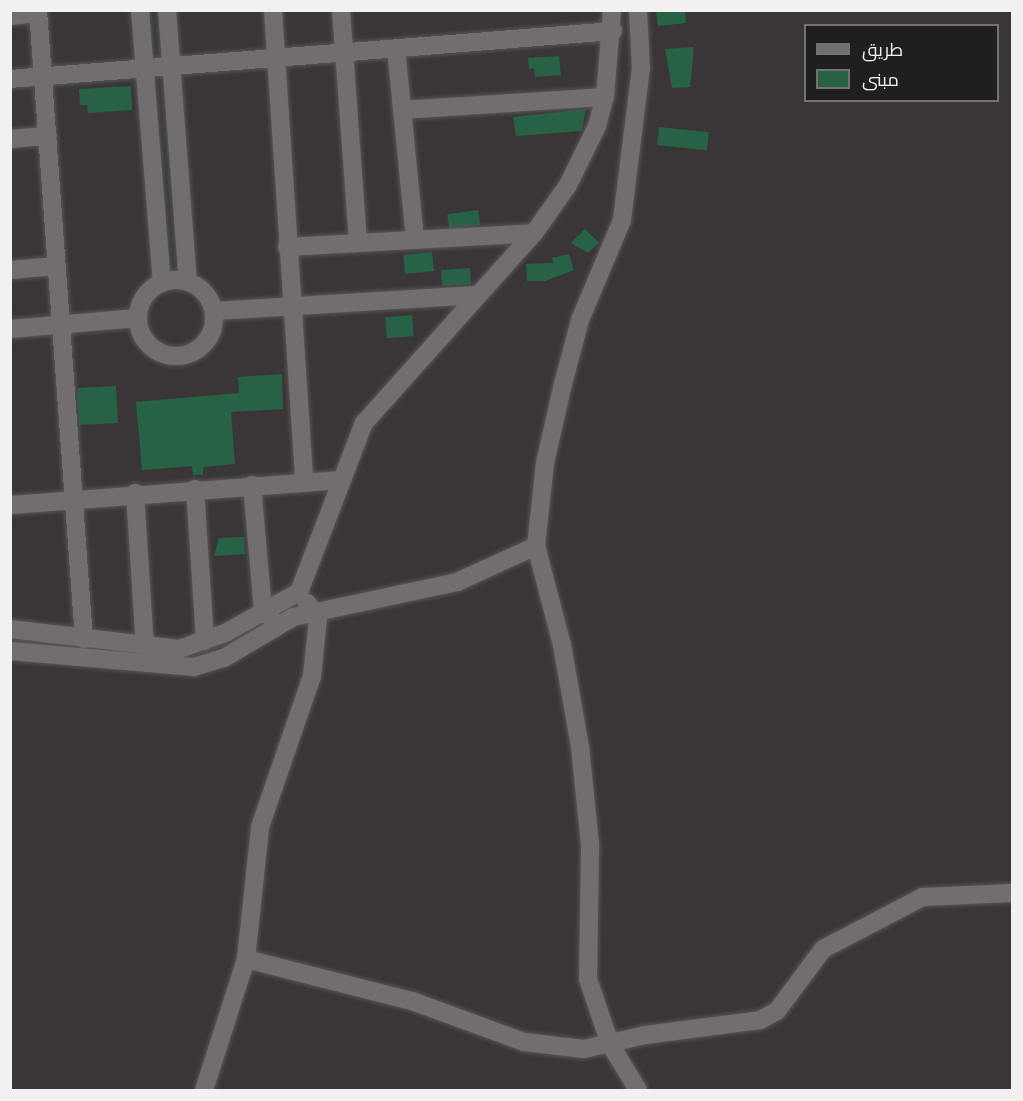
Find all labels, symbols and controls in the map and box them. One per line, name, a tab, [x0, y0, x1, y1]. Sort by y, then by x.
legend	[804, 24, 999, 102]
text: طريق	[862, 42, 903, 60]
text: مبنى	[862, 72, 899, 90]

